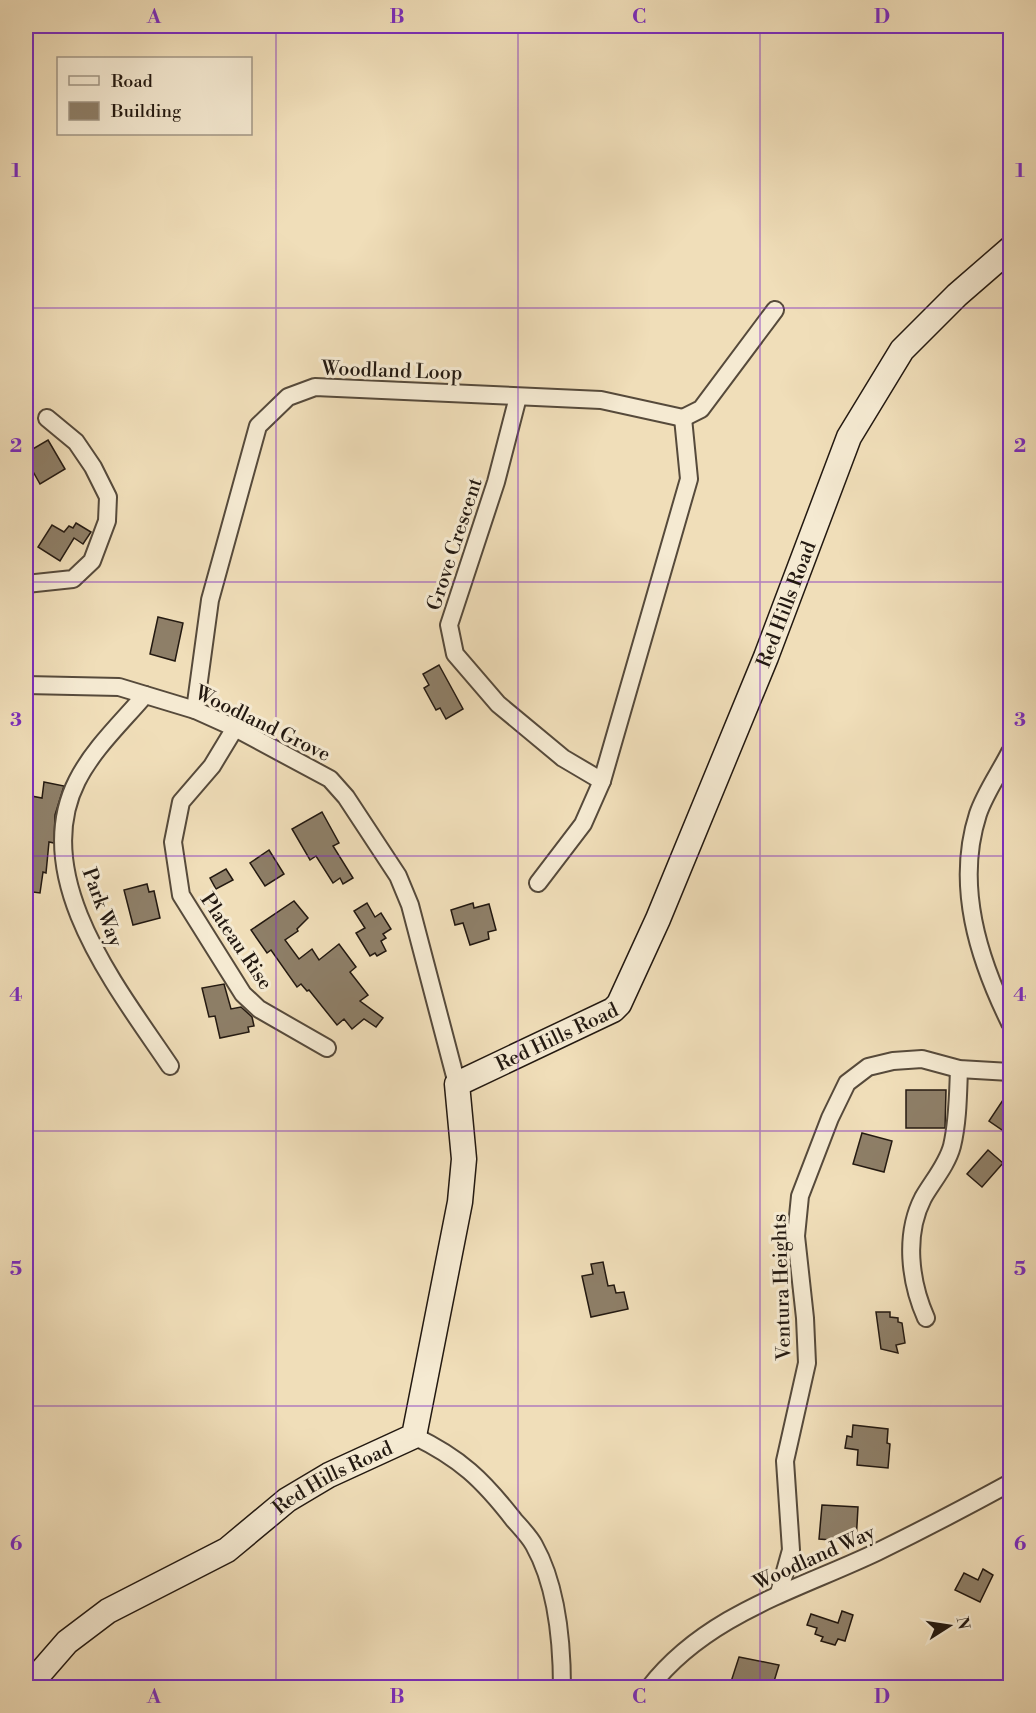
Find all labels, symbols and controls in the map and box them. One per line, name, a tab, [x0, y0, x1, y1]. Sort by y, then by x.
text: A	[146, 5, 162, 30]
text: B	[389, 5, 405, 30]
text: C	[632, 5, 646, 30]
text: D	[874, 5, 890, 30]
legend	[57, 57, 252, 135]
text: Road	[111, 70, 154, 93]
text: Building	[110, 100, 182, 123]
text: 1	[11, 159, 21, 184]
text: 1	[1015, 159, 1025, 184]
street label: Woodland Loop	[320, 357, 463, 386]
text: 2	[10, 434, 22, 459]
text: 2	[1014, 434, 1026, 459]
street label: Grove Crescent	[422, 475, 489, 614]
street label: Red Hills Road	[752, 538, 823, 672]
street label: Woodland Grove	[190, 680, 334, 768]
text: 3	[10, 708, 22, 733]
text: 3	[1014, 708, 1026, 733]
street label: Park Way	[76, 865, 127, 951]
street label: Plateau Rise	[194, 889, 277, 995]
text: 4	[9, 983, 23, 1008]
text: 4	[1013, 983, 1027, 1008]
street label: Red Hills Road	[492, 998, 623, 1078]
street label: Ventura Heights	[767, 1213, 798, 1362]
text: 5	[10, 1257, 22, 1282]
text: 5	[1014, 1257, 1026, 1282]
street label: Red Hills Road	[268, 1436, 398, 1521]
street label: Woodland Way	[749, 1520, 880, 1597]
text: 6	[10, 1532, 23, 1557]
text: 6	[1014, 1532, 1027, 1557]
north arrow	[919, 1596, 979, 1656]
text: N	[952, 1615, 974, 1632]
text: A	[146, 1685, 162, 1710]
text: B	[389, 1685, 405, 1710]
text: C	[632, 1685, 646, 1710]
text: D	[874, 1685, 890, 1710]

